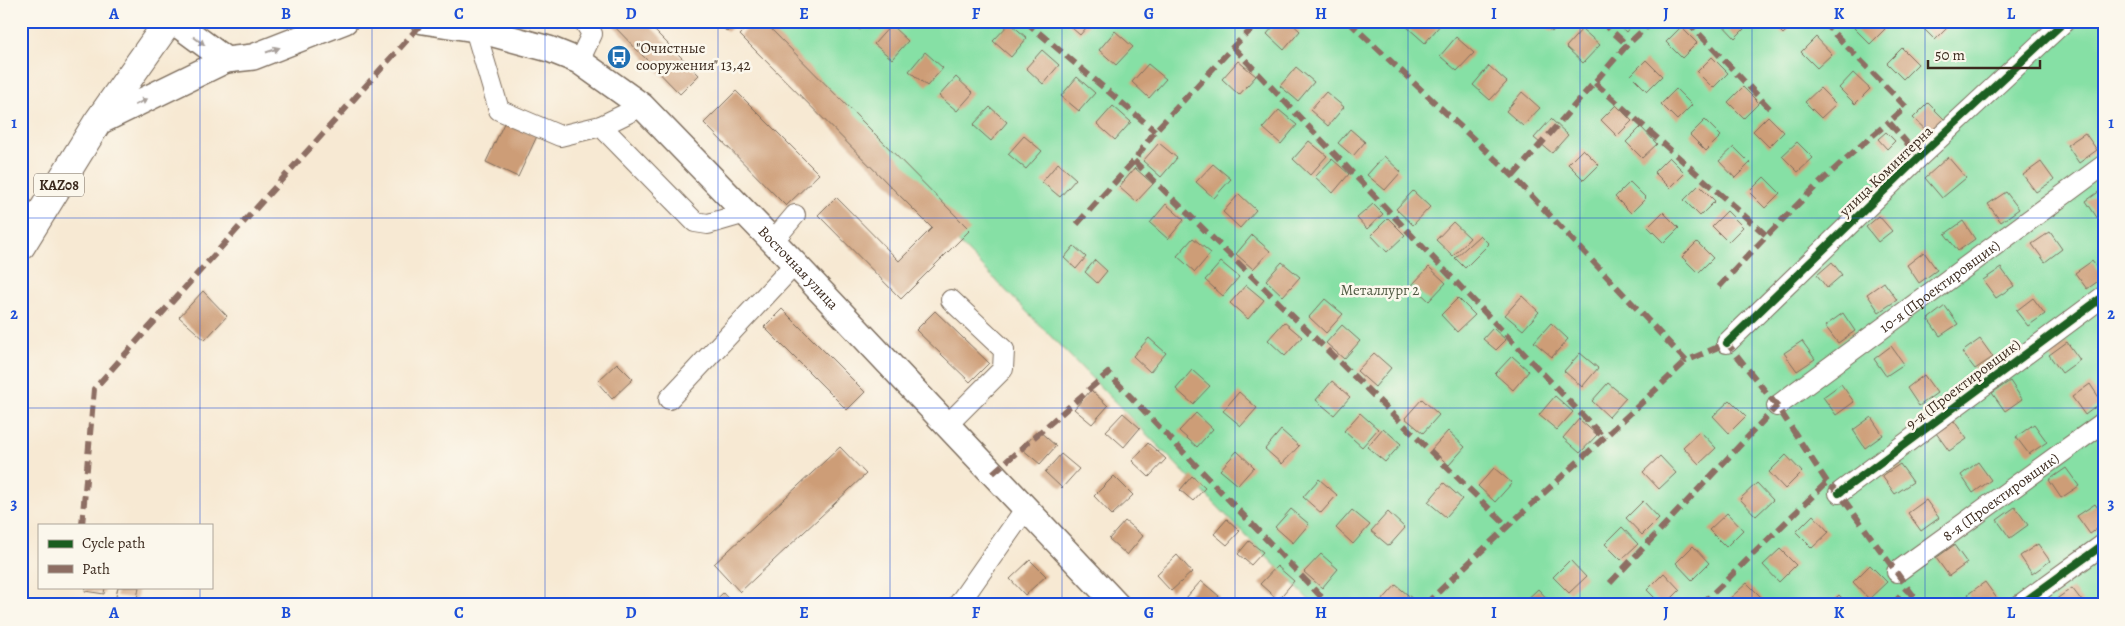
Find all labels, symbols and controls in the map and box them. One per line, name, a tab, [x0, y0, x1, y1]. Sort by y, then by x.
text: A	[108, 3, 120, 25]
text: B	[281, 3, 291, 25]
text: C	[454, 3, 464, 25]
text: D	[625, 3, 637, 25]
text: E	[799, 3, 809, 25]
text: F	[972, 3, 981, 25]
text: G	[1144, 3, 1154, 25]
text: H	[1315, 3, 1327, 25]
text: I	[1491, 3, 1497, 25]
text: J	[1663, 3, 1669, 25]
text: K	[1834, 3, 1845, 25]
text: L	[2007, 3, 2016, 25]
one-way arrow	[192, 36, 206, 46]
place label: "Очистные сооружения" 13,42	[636, 38, 751, 75]
scale bar	[1928, 38, 2040, 70]
bus stop icon: "Очистные сооружения" 13,42	[606, 44, 632, 70]
text: 50 m	[1935, 45, 1965, 65]
one-way arrow	[266, 46, 281, 54]
one-way arrow	[133, 98, 148, 106]
text: 1	[11, 112, 17, 134]
text: 1	[2108, 112, 2114, 134]
street label: улица Коминтерна	[1834, 121, 1937, 221]
road number: KAZ08	[34, 174, 84, 196]
street label: Восточная улица	[754, 222, 843, 314]
street label: 10-я (Проектировщик)	[1875, 235, 2004, 337]
park label: Металлург 2	[1341, 280, 1419, 300]
text: 2	[10, 303, 18, 325]
text: 2	[2107, 303, 2115, 325]
street label: 9-я (Проектировщик)	[1902, 334, 2024, 434]
street label: 8-я (Проектировщик)	[1939, 448, 2063, 546]
text: 3	[11, 493, 18, 515]
text: 3	[2108, 493, 2115, 515]
legend	[38, 524, 212, 588]
text: Cycle path	[82, 533, 145, 553]
text: Path	[82, 559, 110, 579]
text: A	[108, 602, 120, 624]
text: B	[281, 602, 291, 624]
text: C	[454, 602, 464, 624]
text: D	[625, 602, 637, 624]
text: E	[799, 602, 809, 624]
text: F	[972, 602, 981, 624]
text: G	[1144, 602, 1154, 624]
text: H	[1315, 602, 1327, 624]
text: I	[1491, 602, 1497, 624]
text: J	[1663, 602, 1669, 624]
text: K	[1834, 602, 1845, 624]
text: L	[2007, 602, 2016, 624]

